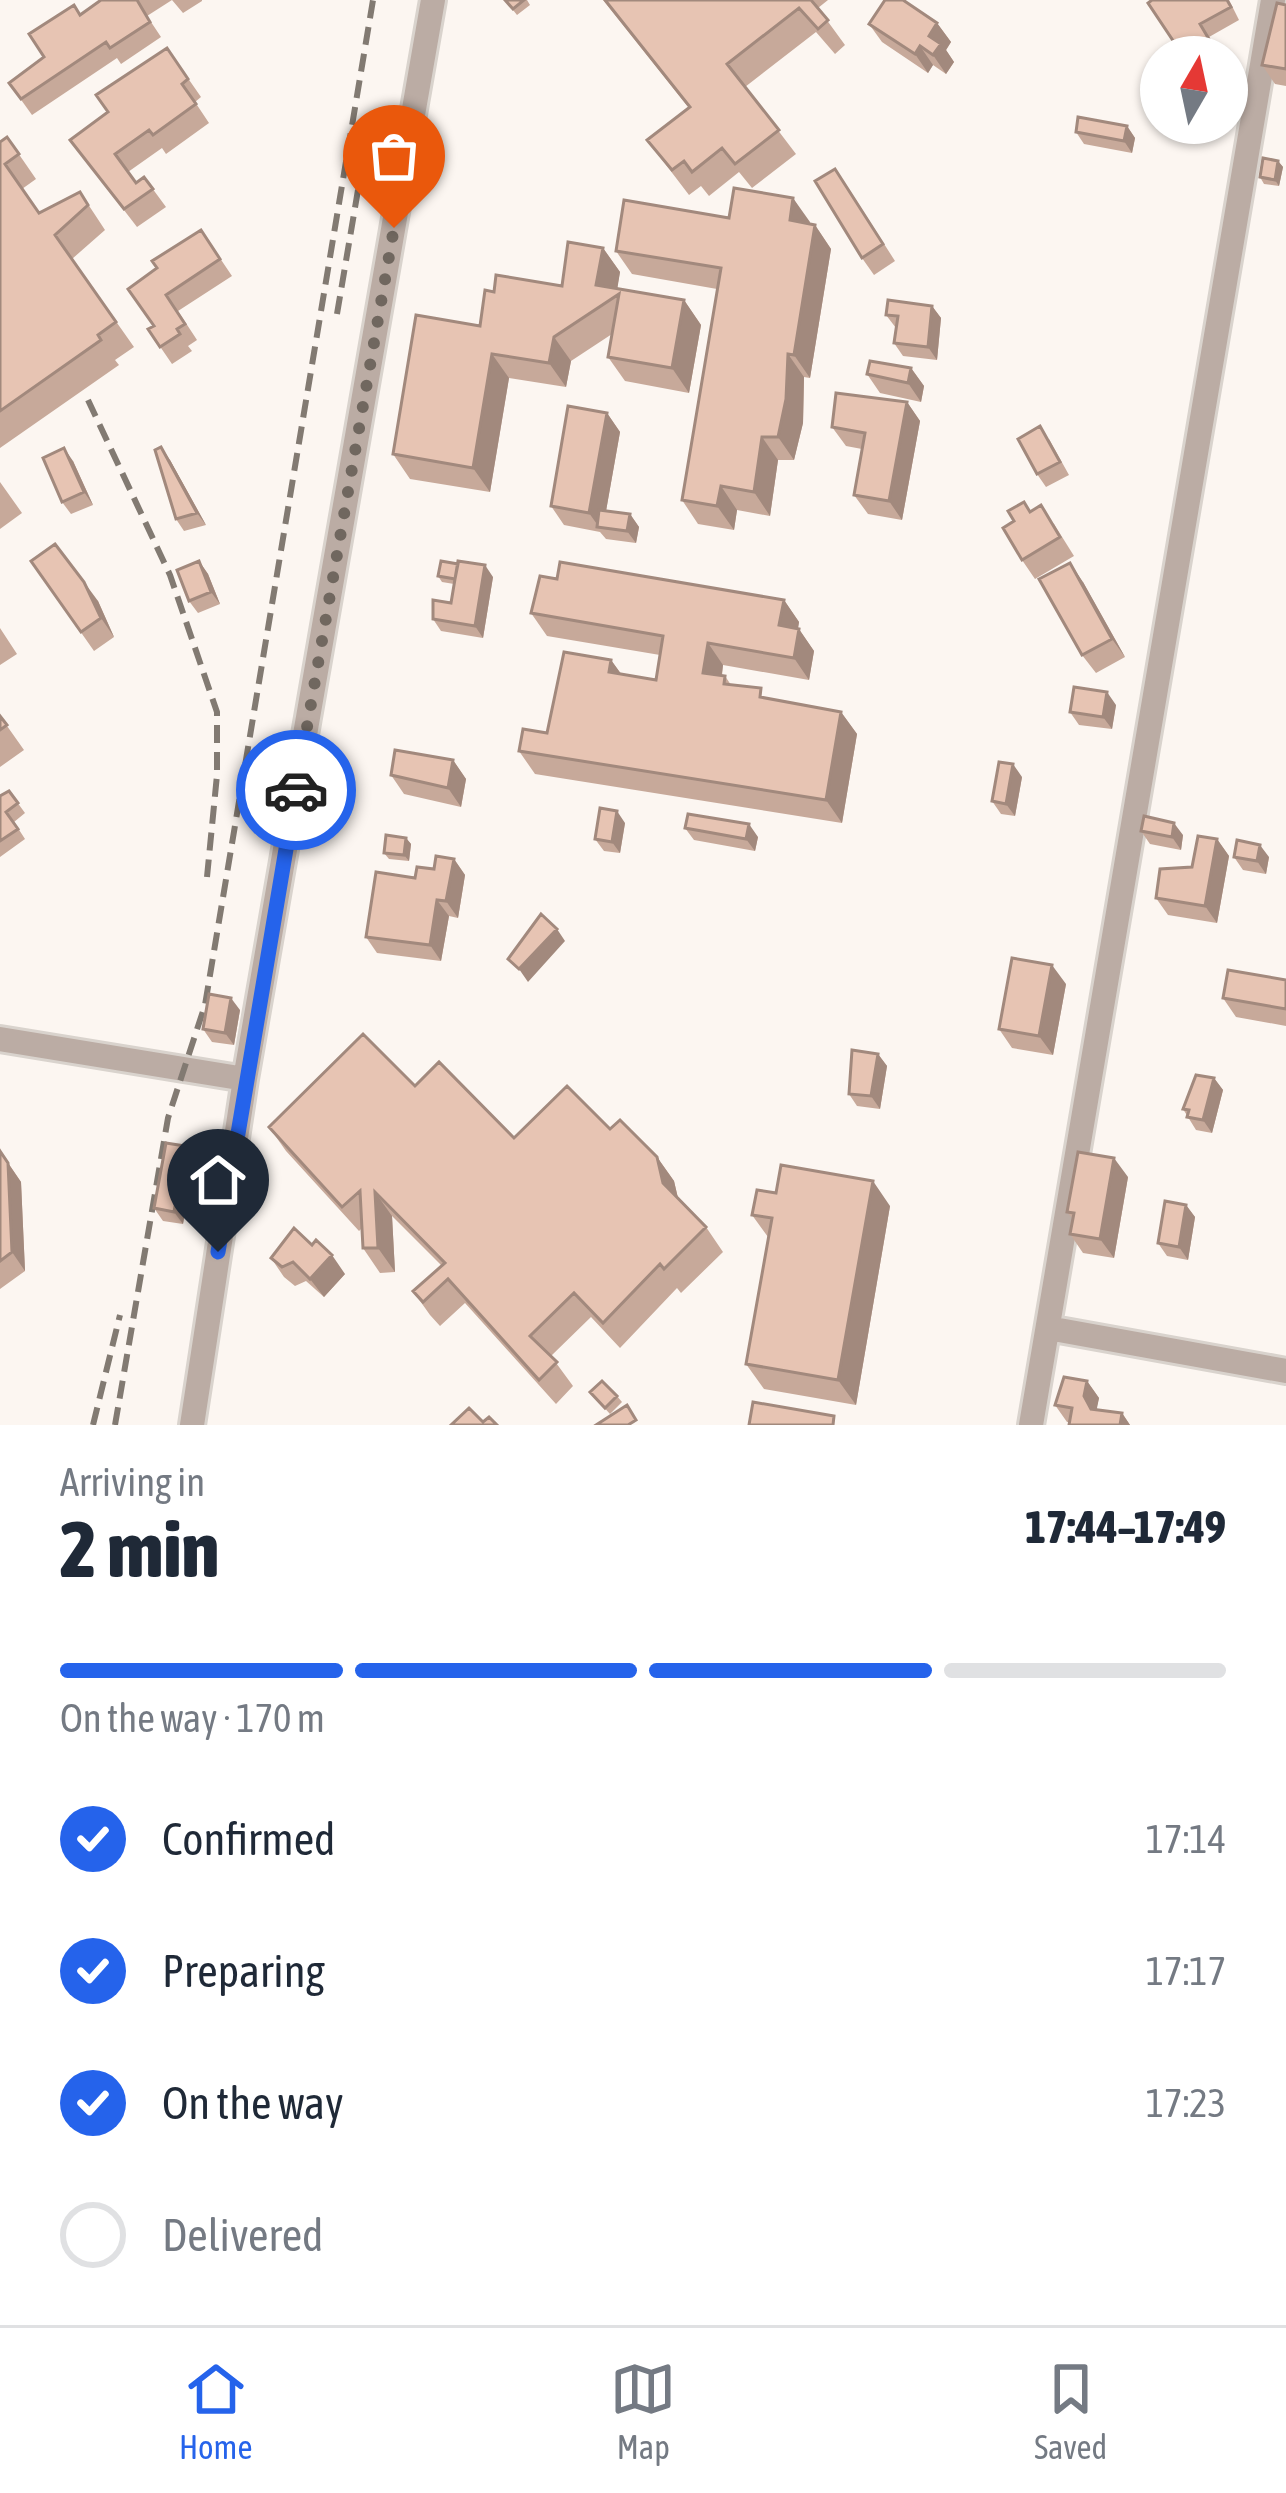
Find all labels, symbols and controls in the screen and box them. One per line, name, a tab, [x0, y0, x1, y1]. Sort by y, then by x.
north arrow	[1140, 36, 1248, 144]
map controls	[1140, 36, 1248, 144]
pin	[343, 105, 445, 228]
icon: bag	[361, 123, 427, 189]
courier	[236, 730, 356, 850]
icon: car	[263, 757, 329, 823]
pin	[167, 1129, 269, 1252]
icon: home	[185, 1147, 251, 1213]
text: Arriving in	[60, 1460, 205, 1504]
text: 17:44–17:49	[1025, 1501, 1226, 1553]
text: 2 min	[60, 1504, 219, 1594]
text: On the way · 170 m	[60, 1696, 325, 1740]
icon: check	[60, 1806, 126, 1872]
text: Confirmed	[162, 1813, 335, 1865]
text: 17:14	[1146, 1817, 1226, 1861]
icon: check	[60, 1938, 126, 2004]
text: Preparing	[162, 1945, 325, 1997]
text: 17:17	[1146, 1949, 1226, 1993]
icon: check	[60, 2070, 126, 2136]
text: On the way	[162, 2077, 344, 2129]
text: 17:23	[1146, 2081, 1226, 2125]
text: Delivered	[162, 2209, 323, 2261]
tab: Home	[179, 2356, 252, 2466]
tab: Map	[610, 2356, 676, 2466]
tab: Saved	[1034, 2356, 1107, 2466]

